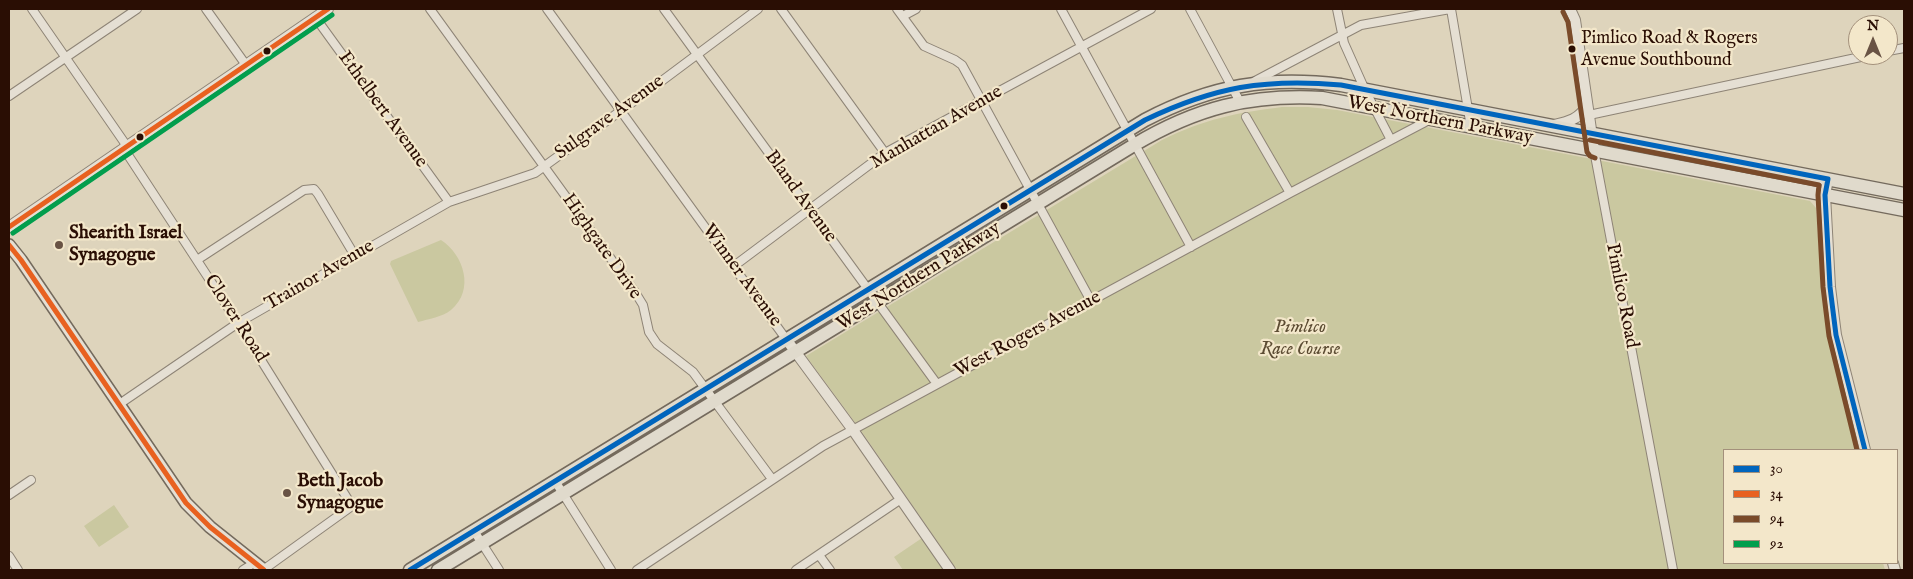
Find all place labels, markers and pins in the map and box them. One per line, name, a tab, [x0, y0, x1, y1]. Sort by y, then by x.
place label: Pimlico Road & Rogers Avenue Southbound	[1581, 28, 1758, 70]
marker: Pimlico Road & Rogers Avenue Southbound	[1567, 44, 1577, 54]
unlabelled marker	[262, 46, 272, 56]
unlabelled marker	[135, 132, 145, 142]
unlabelled marker	[999, 201, 1009, 211]
place label: Shearith Israel Synagogue	[69, 223, 182, 267]
marker: Shearith Israel Synagogue	[53, 239, 65, 251]
place label: Beth Jacob Synagogue	[297, 471, 384, 515]
marker: Beth Jacob Synagogue	[281, 487, 293, 499]

